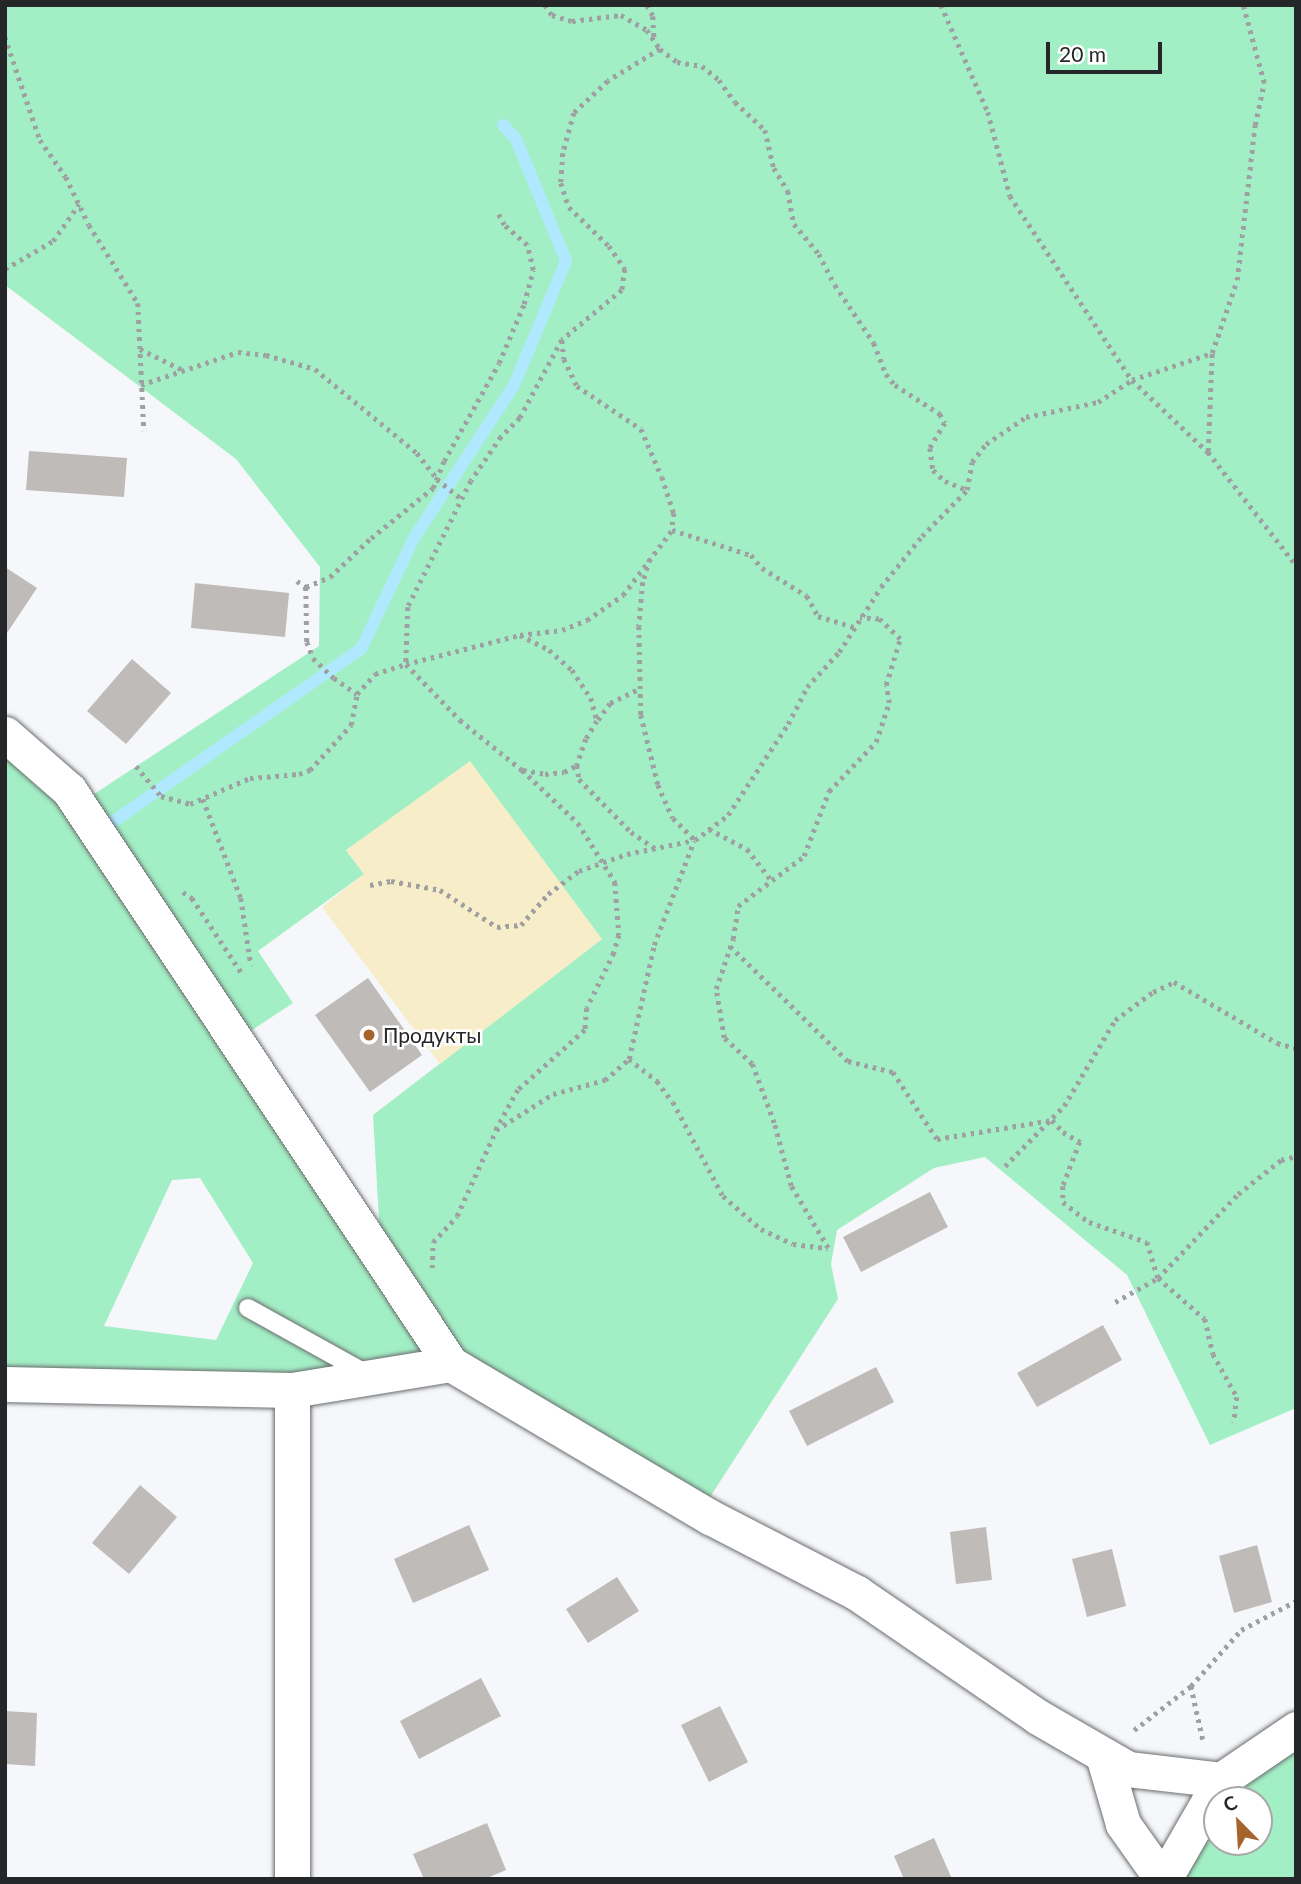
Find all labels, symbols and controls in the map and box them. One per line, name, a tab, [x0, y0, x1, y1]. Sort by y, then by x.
scale bar	[1049, 28, 1164, 72]
text: 20 m	[1059, 41, 1106, 66]
place label: Продукты	[383, 1022, 482, 1048]
marker: Продукты	[361, 1027, 377, 1043]
north arrow	[1203, 1786, 1273, 1856]
text: С	[1220, 1790, 1240, 1816]

